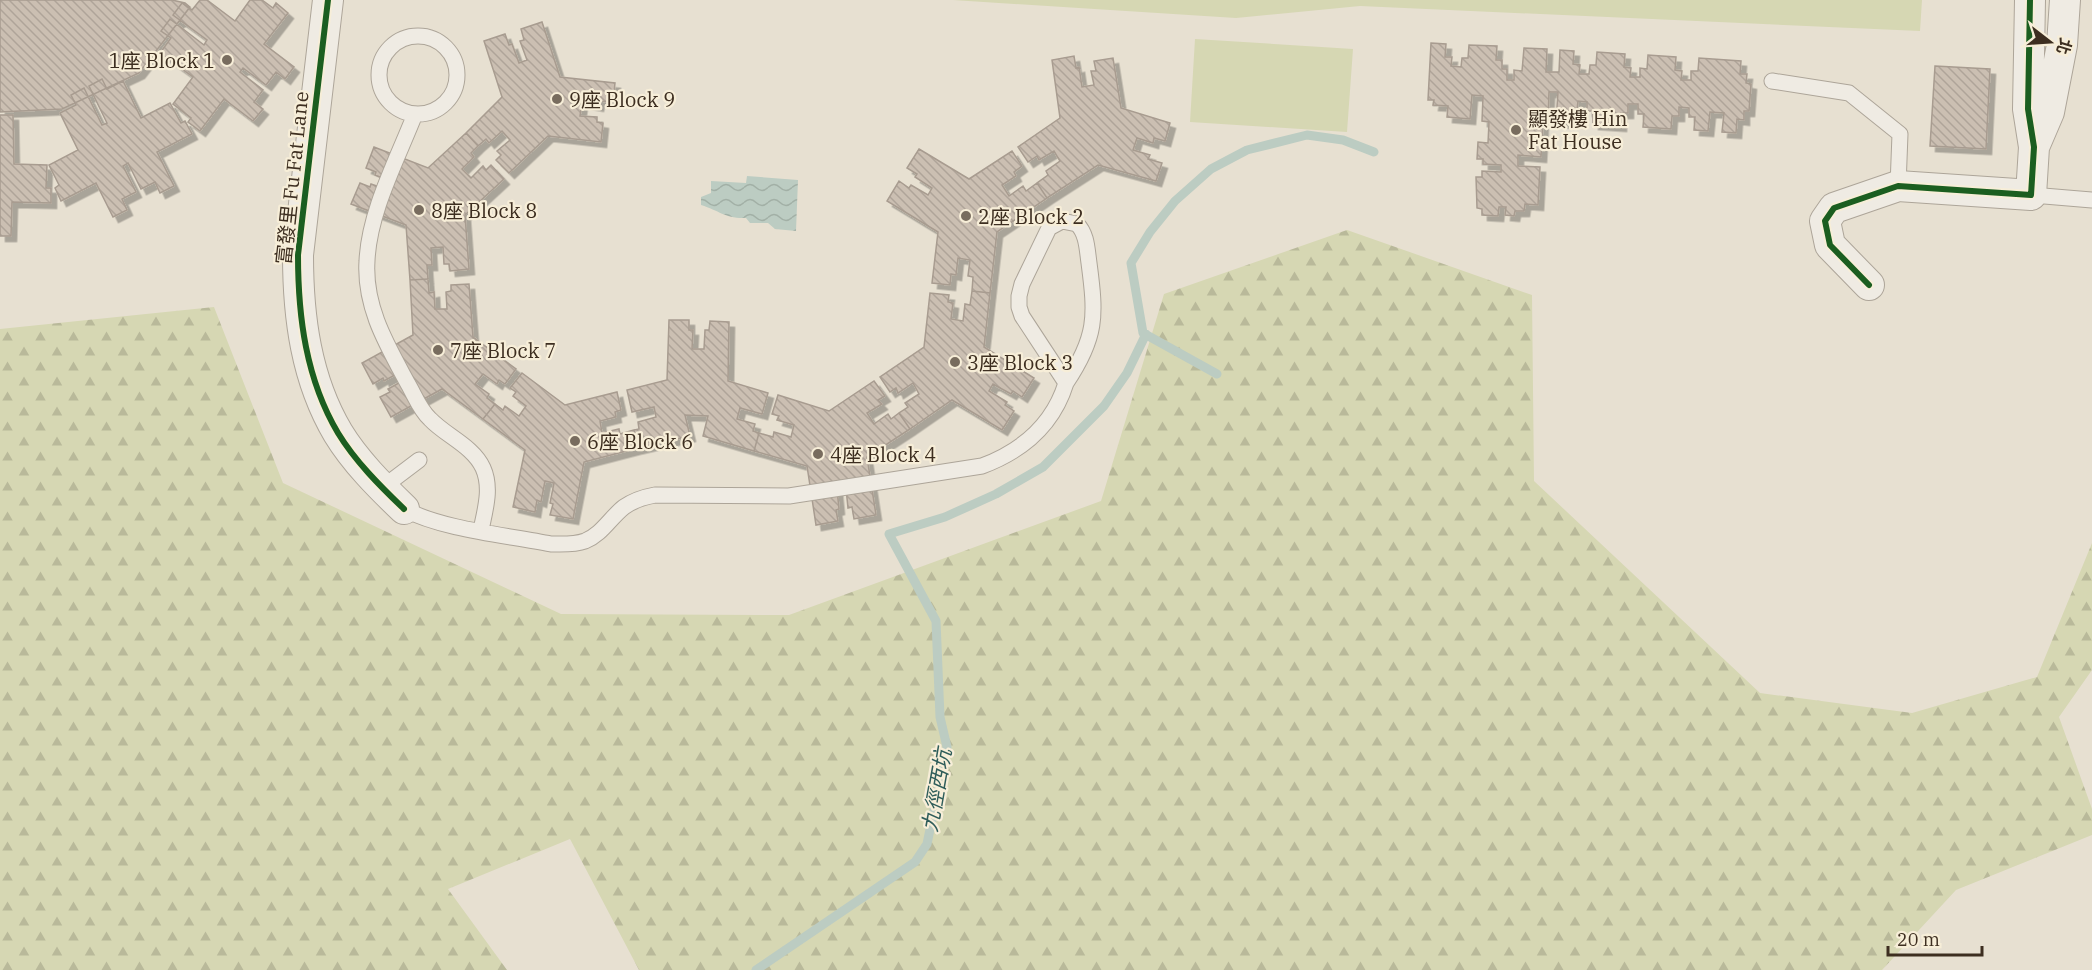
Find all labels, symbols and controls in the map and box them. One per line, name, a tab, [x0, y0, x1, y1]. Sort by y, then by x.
north arrow	[2020, 12, 2080, 72]
text: 北	[2052, 36, 2076, 57]
place label: 1座 Block 1	[109, 47, 215, 74]
marker: 1座 Block 1	[220, 53, 234, 67]
place label: 9座 Block 9	[569, 86, 675, 113]
street label: 富發里 Fu Fat Lane	[269, 90, 315, 266]
marker: 9座 Block 9	[550, 92, 564, 106]
place label: 顯發樓 Hin Fat House	[1528, 105, 1628, 155]
marker: 顯發樓 Hin Fat House	[1509, 123, 1523, 137]
place label: 8座 Block 8	[431, 197, 537, 224]
marker: 8座 Block 8	[412, 203, 426, 217]
place label: 2座 Block 2	[978, 203, 1084, 230]
marker: 2座 Block 2	[959, 209, 973, 223]
place label: 7座 Block 7	[450, 337, 556, 364]
marker: 7座 Block 7	[431, 343, 445, 357]
place label: 3座 Block 3	[967, 349, 1073, 376]
marker: 3座 Block 3	[948, 355, 962, 369]
place label: 6座 Block 6	[587, 428, 693, 455]
marker: 6座 Block 6	[568, 434, 582, 448]
place label: 4座 Block 4	[830, 441, 936, 468]
marker: 4座 Block 4	[811, 447, 825, 461]
water label: 九徑西坑	[915, 743, 958, 834]
scale bar	[1888, 919, 1982, 957]
text: 20 m	[1897, 928, 1940, 951]

